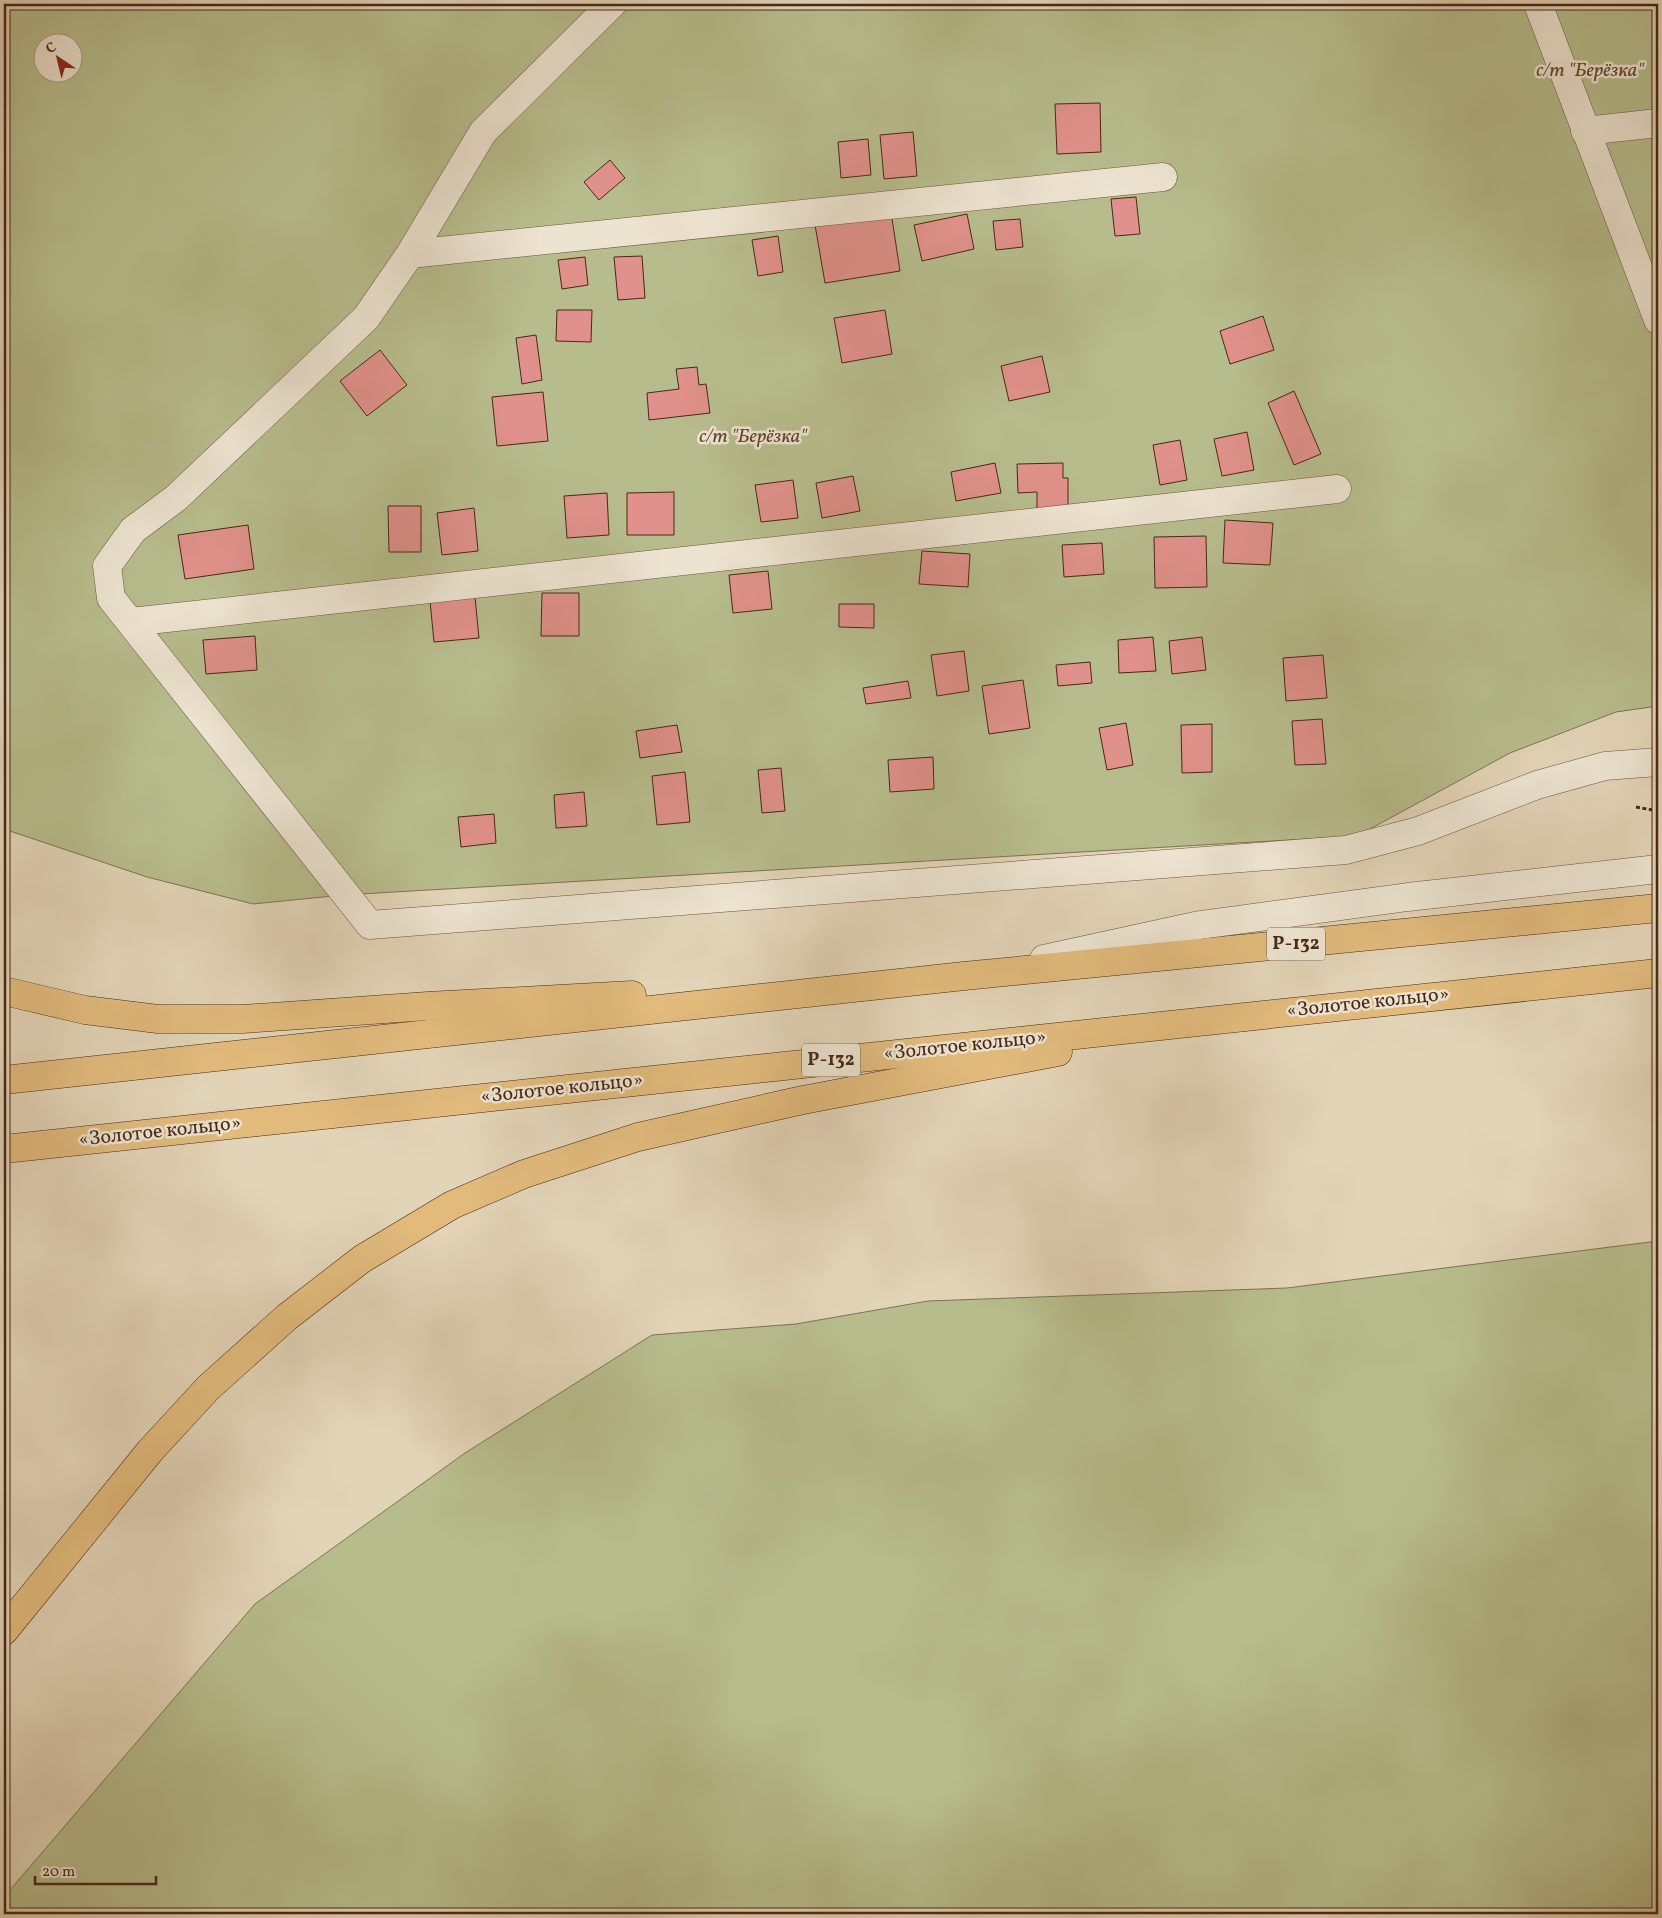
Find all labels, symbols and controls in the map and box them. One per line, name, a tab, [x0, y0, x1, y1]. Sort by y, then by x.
north arrow	[32, 32, 82, 82]
text: С	[42, 38, 61, 59]
park label: с/т "Берёзка"	[1536, 57, 1645, 85]
park label: c/т "Берёзка"	[699, 423, 808, 451]
road number: Р-132	[1267, 928, 1325, 961]
street label: «Золотое кольцо»	[1286, 981, 1450, 1025]
street label: «Золотое кольцо»	[883, 1024, 1047, 1068]
road number: Р-132	[802, 1044, 860, 1076]
street label: «Золотое кольцо»	[480, 1067, 644, 1111]
street label: «Золотое кольцо»	[78, 1110, 242, 1154]
scale bar	[35, 1853, 156, 1885]
text: 20 m	[42, 1862, 75, 1883]

